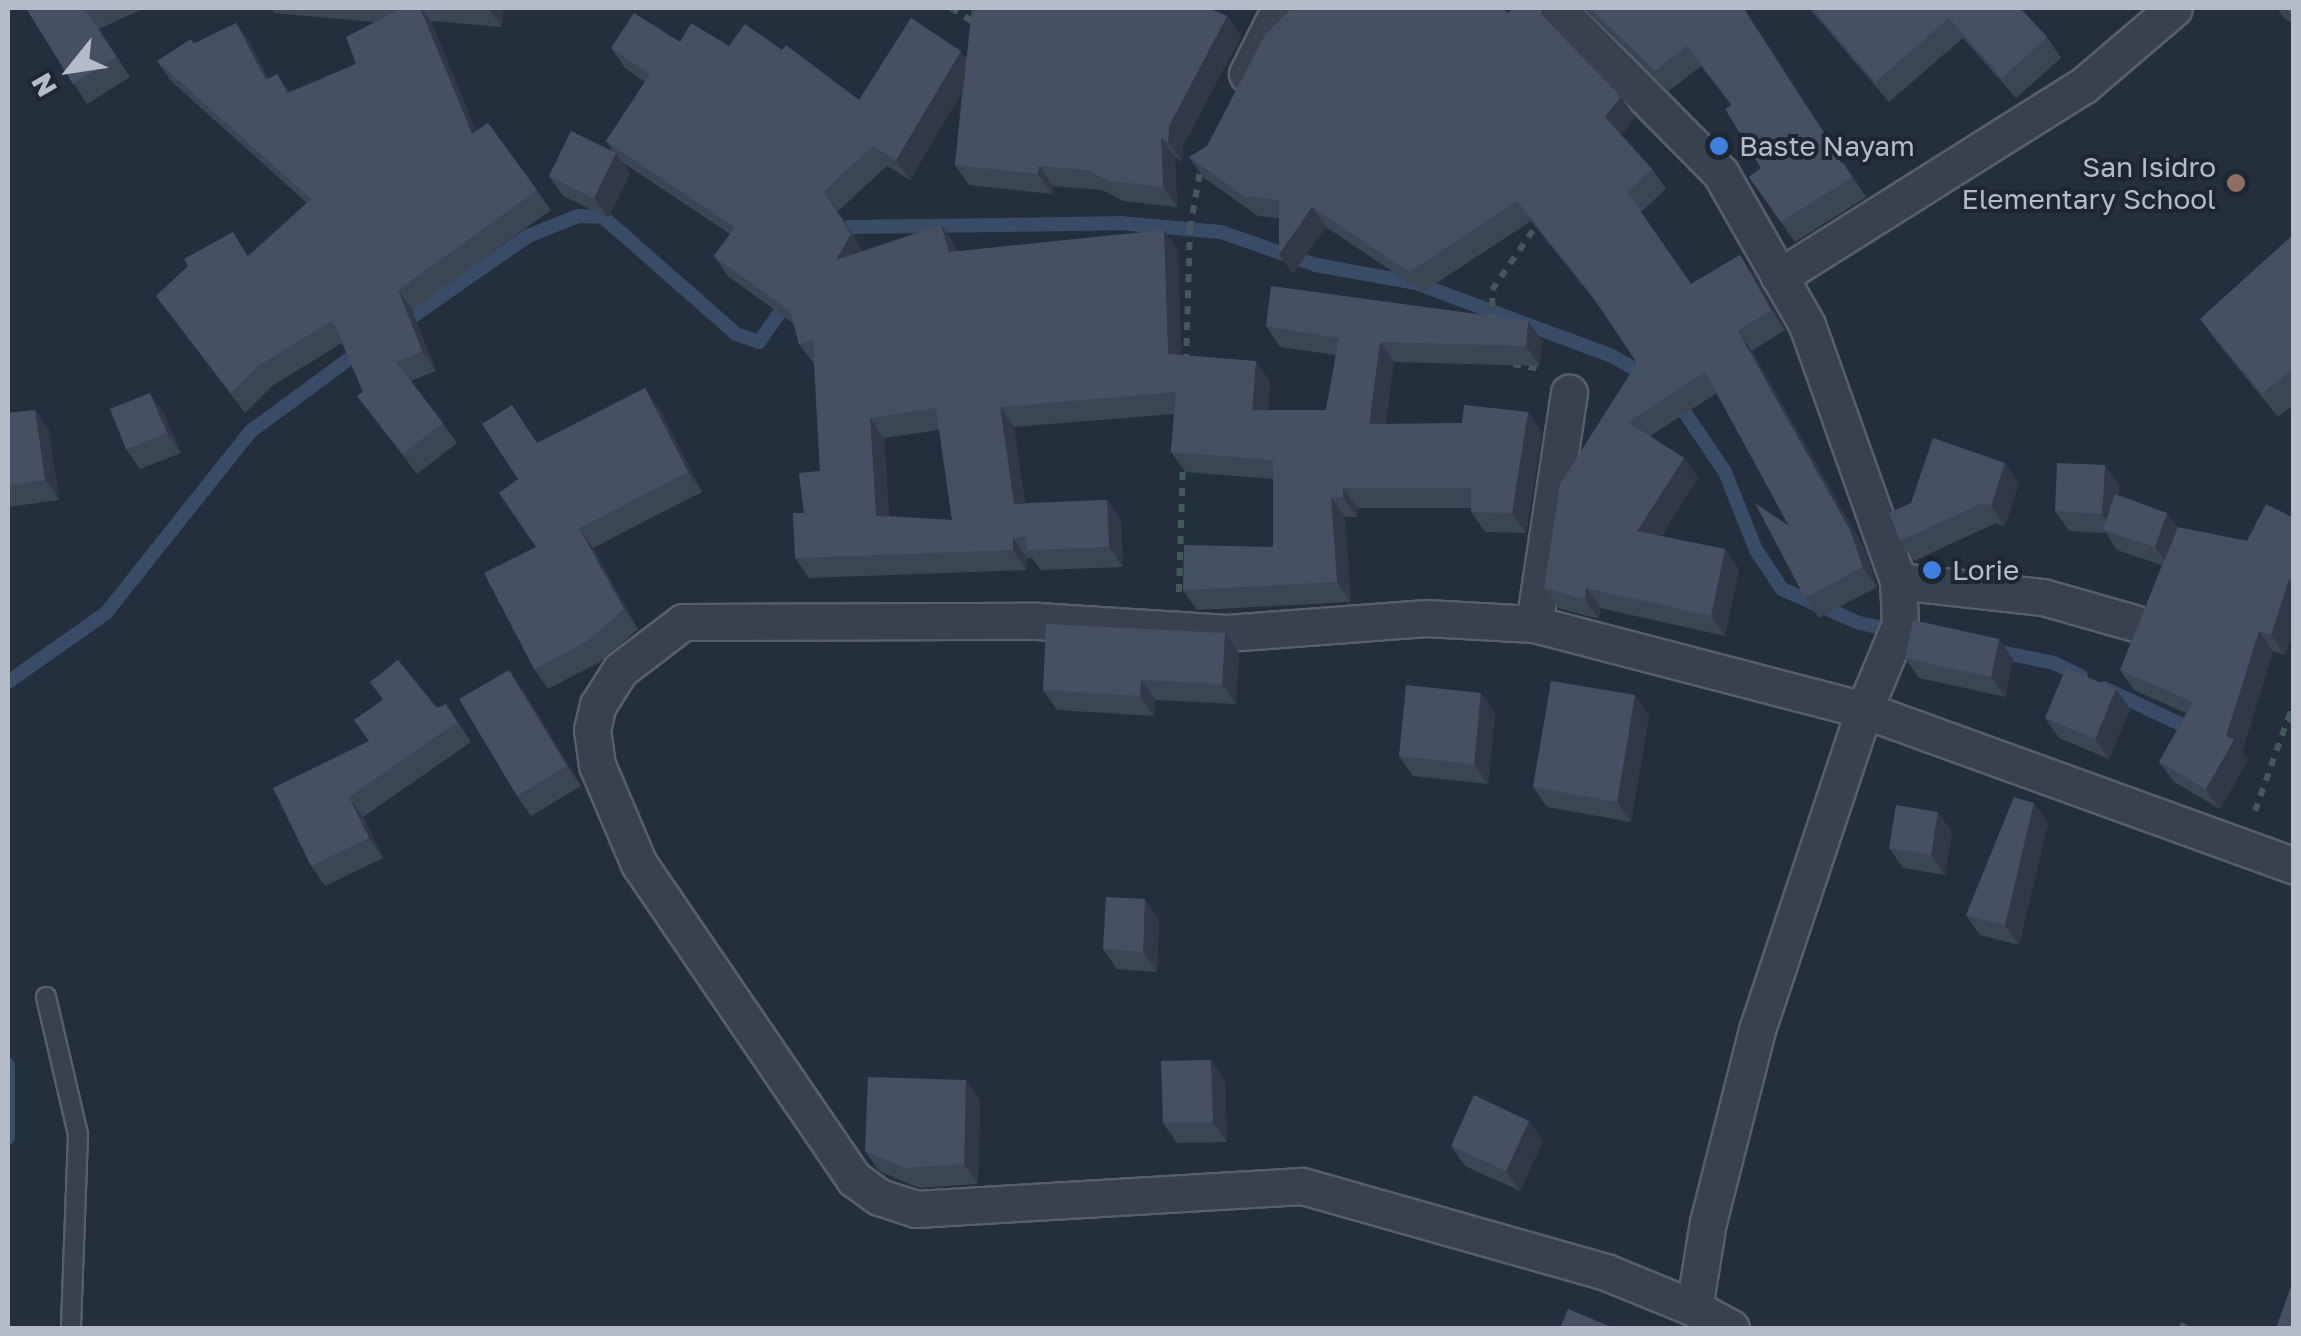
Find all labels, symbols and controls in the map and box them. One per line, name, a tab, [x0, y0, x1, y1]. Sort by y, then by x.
north arrow	[20, 20, 120, 120]
text: N	[24, 68, 63, 103]
place label: Baste Nayam	[1739, 129, 1915, 163]
marker: Baste Nayam	[1708, 135, 1730, 157]
place label: San Isidro Elementary School	[1962, 150, 2216, 216]
marker: San Isidro Elementary School	[2225, 172, 2247, 194]
place label: Lorie	[1952, 553, 2019, 587]
marker: Lorie	[1921, 559, 1943, 581]

